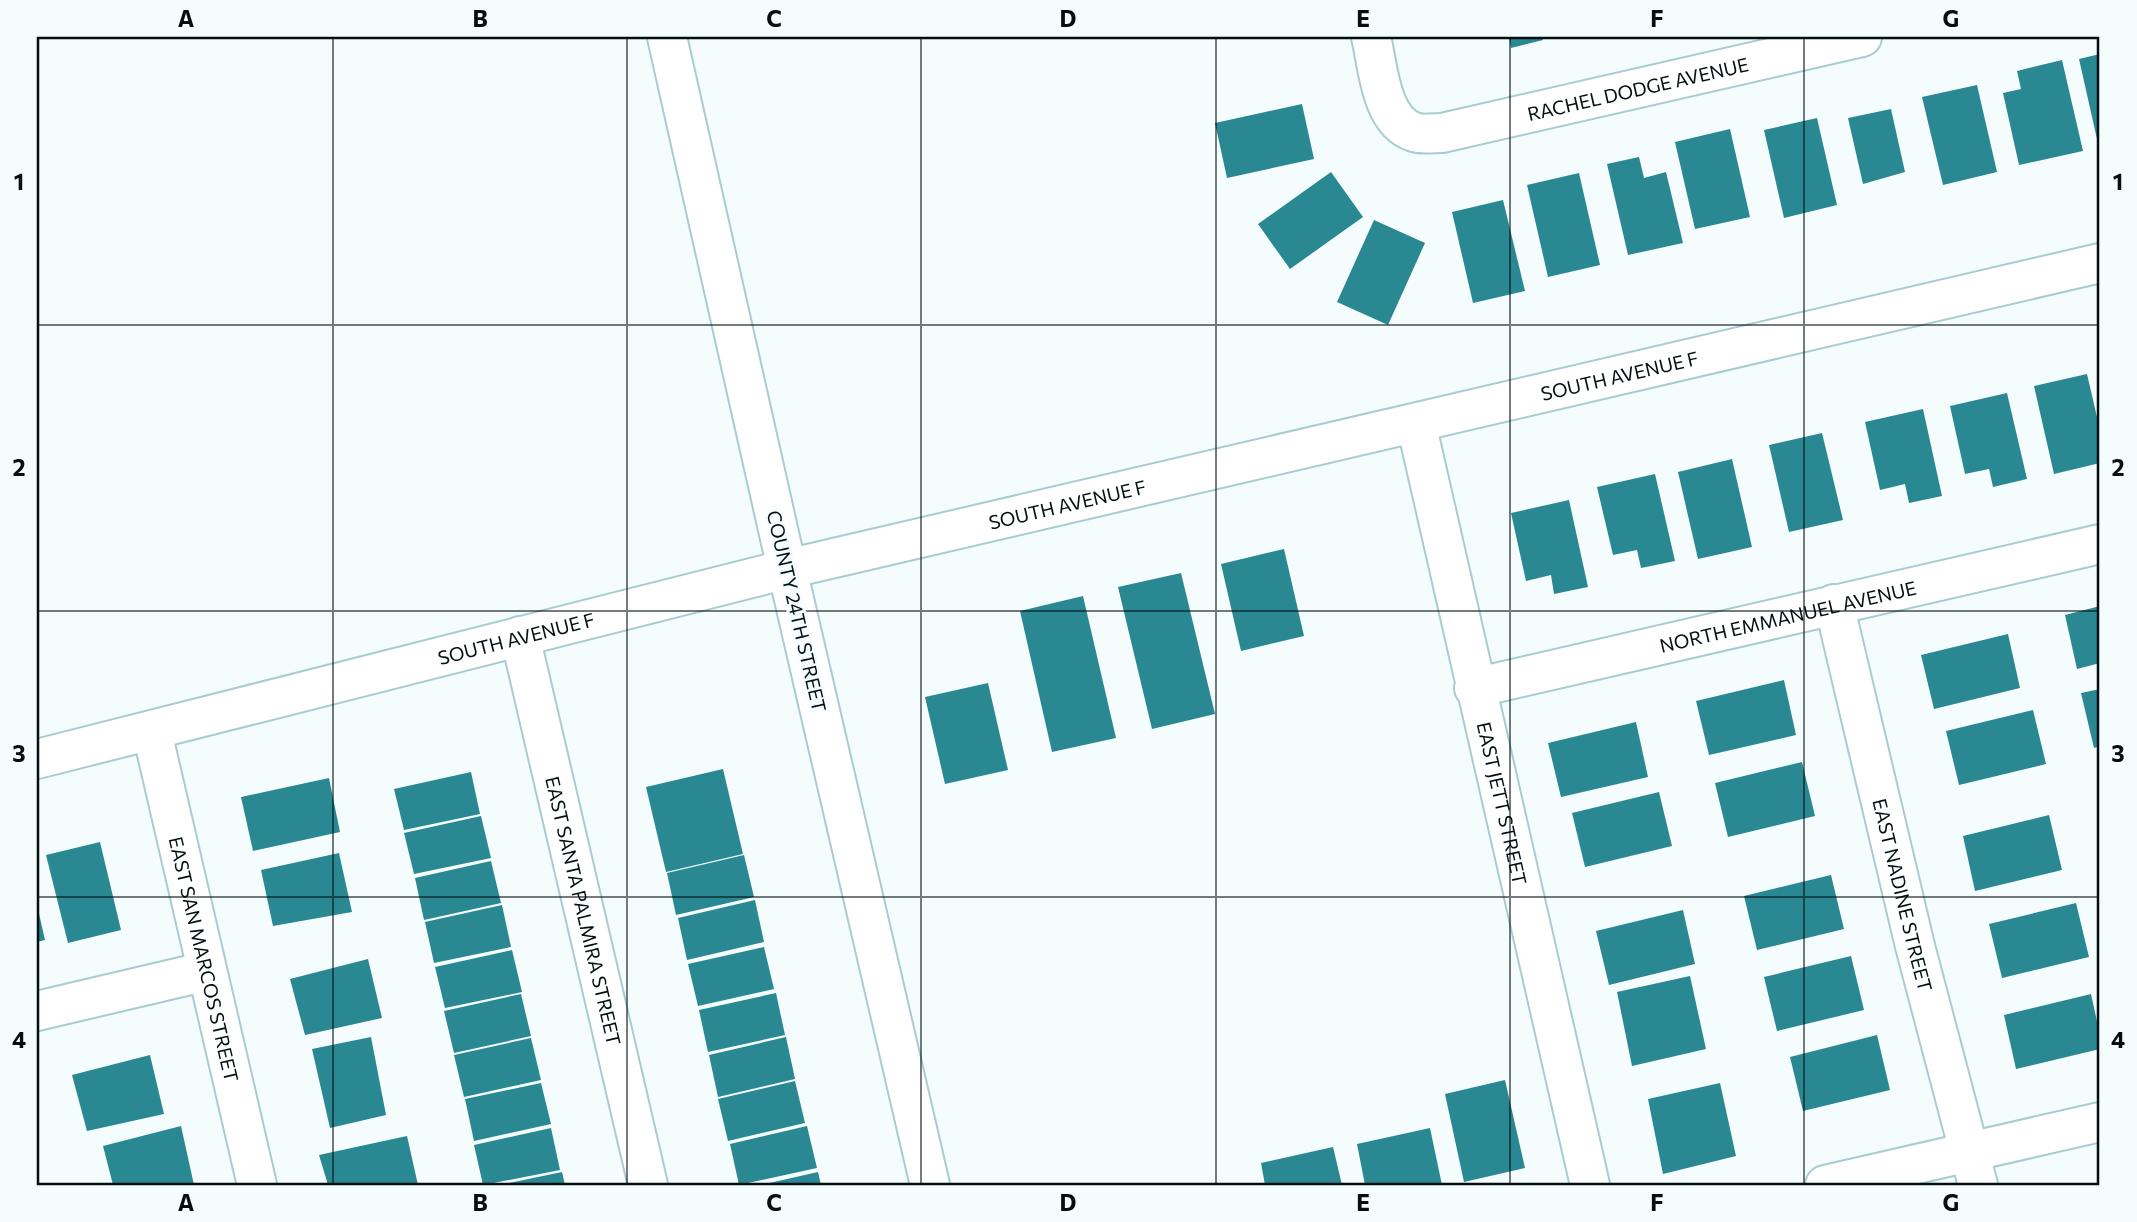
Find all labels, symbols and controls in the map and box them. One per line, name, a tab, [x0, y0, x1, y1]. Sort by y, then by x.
text: A	[178, 4, 195, 32]
text: B	[472, 4, 488, 32]
text: C	[766, 4, 782, 32]
text: D	[1060, 4, 1077, 32]
text: E	[1356, 4, 1370, 32]
text: F	[1650, 4, 1664, 32]
text: G	[1943, 4, 1959, 32]
street label: RACHEL DODGE AVENUE	[1525, 52, 1751, 125]
text: 1	[14, 167, 24, 195]
text: 1	[2113, 167, 2123, 195]
street label: SOUTH AVENUE F	[1538, 346, 1700, 404]
text: 2	[12, 453, 26, 481]
text: 2	[2111, 453, 2125, 481]
street label: SOUTH AVENUE F	[986, 474, 1148, 533]
street label: COUNTY 24TH STREET	[763, 508, 831, 714]
street label: NORTH EMMANUEL AVENUE	[1657, 575, 1918, 656]
street label: SOUTH AVENUE F	[435, 607, 597, 669]
street label: EAST JETT STREET	[1473, 719, 1533, 887]
text: 3	[12, 739, 26, 767]
text: 3	[2111, 739, 2125, 767]
street label: EAST SANTA PALMIRA STREET	[542, 774, 627, 1047]
street label: EAST NADINE STREET	[1869, 796, 1938, 994]
street label: EAST SAN MARCOS STREET	[165, 834, 244, 1084]
text: 4	[12, 1025, 26, 1053]
text: 4	[2111, 1025, 2125, 1053]
text: A	[178, 1188, 195, 1216]
text: B	[472, 1188, 488, 1216]
text: C	[766, 1188, 782, 1216]
text: D	[1060, 1188, 1077, 1216]
text: E	[1356, 1188, 1370, 1216]
text: F	[1650, 1188, 1664, 1216]
text: G	[1943, 1188, 1959, 1216]

